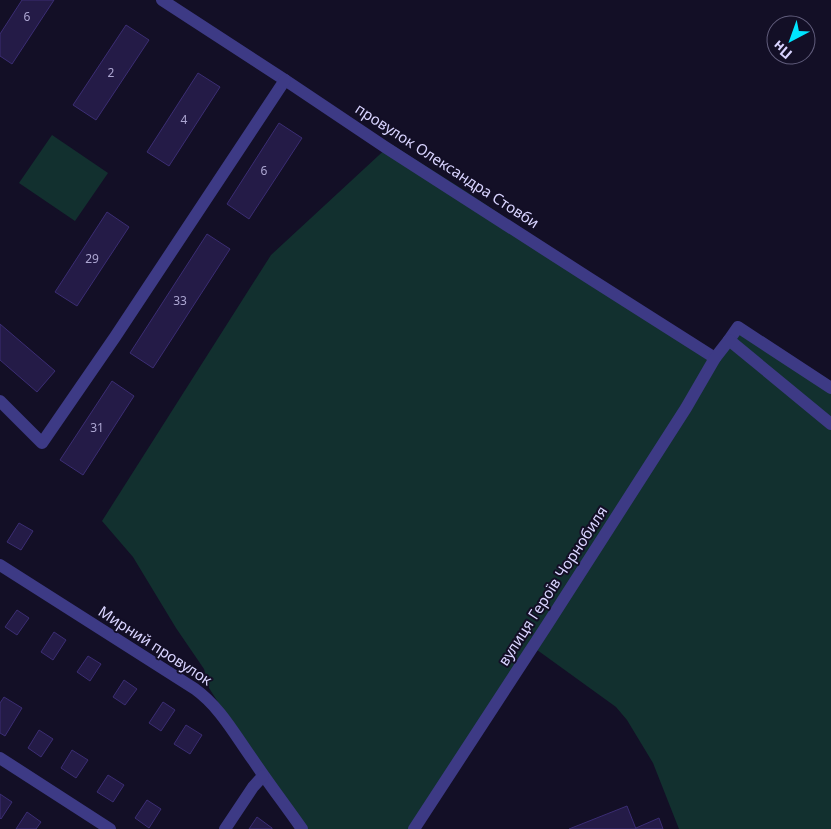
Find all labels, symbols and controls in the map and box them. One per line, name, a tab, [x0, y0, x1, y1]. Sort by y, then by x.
house number: 6	[24, 8, 31, 25]
north arrow	[766, 15, 816, 65]
text: Пн	[768, 37, 796, 64]
house number: 2	[108, 64, 115, 81]
street label: провулок Олександра Стовби	[352, 98, 543, 232]
house number: 4	[181, 111, 188, 128]
house number: 6	[261, 162, 268, 179]
house number: 29	[85, 250, 99, 267]
house number: 33	[173, 292, 187, 309]
house number: 31	[90, 419, 104, 436]
street label: вулиця Героїв Чорнобиля	[493, 502, 611, 669]
street label: Мирний провулок	[95, 601, 216, 689]

